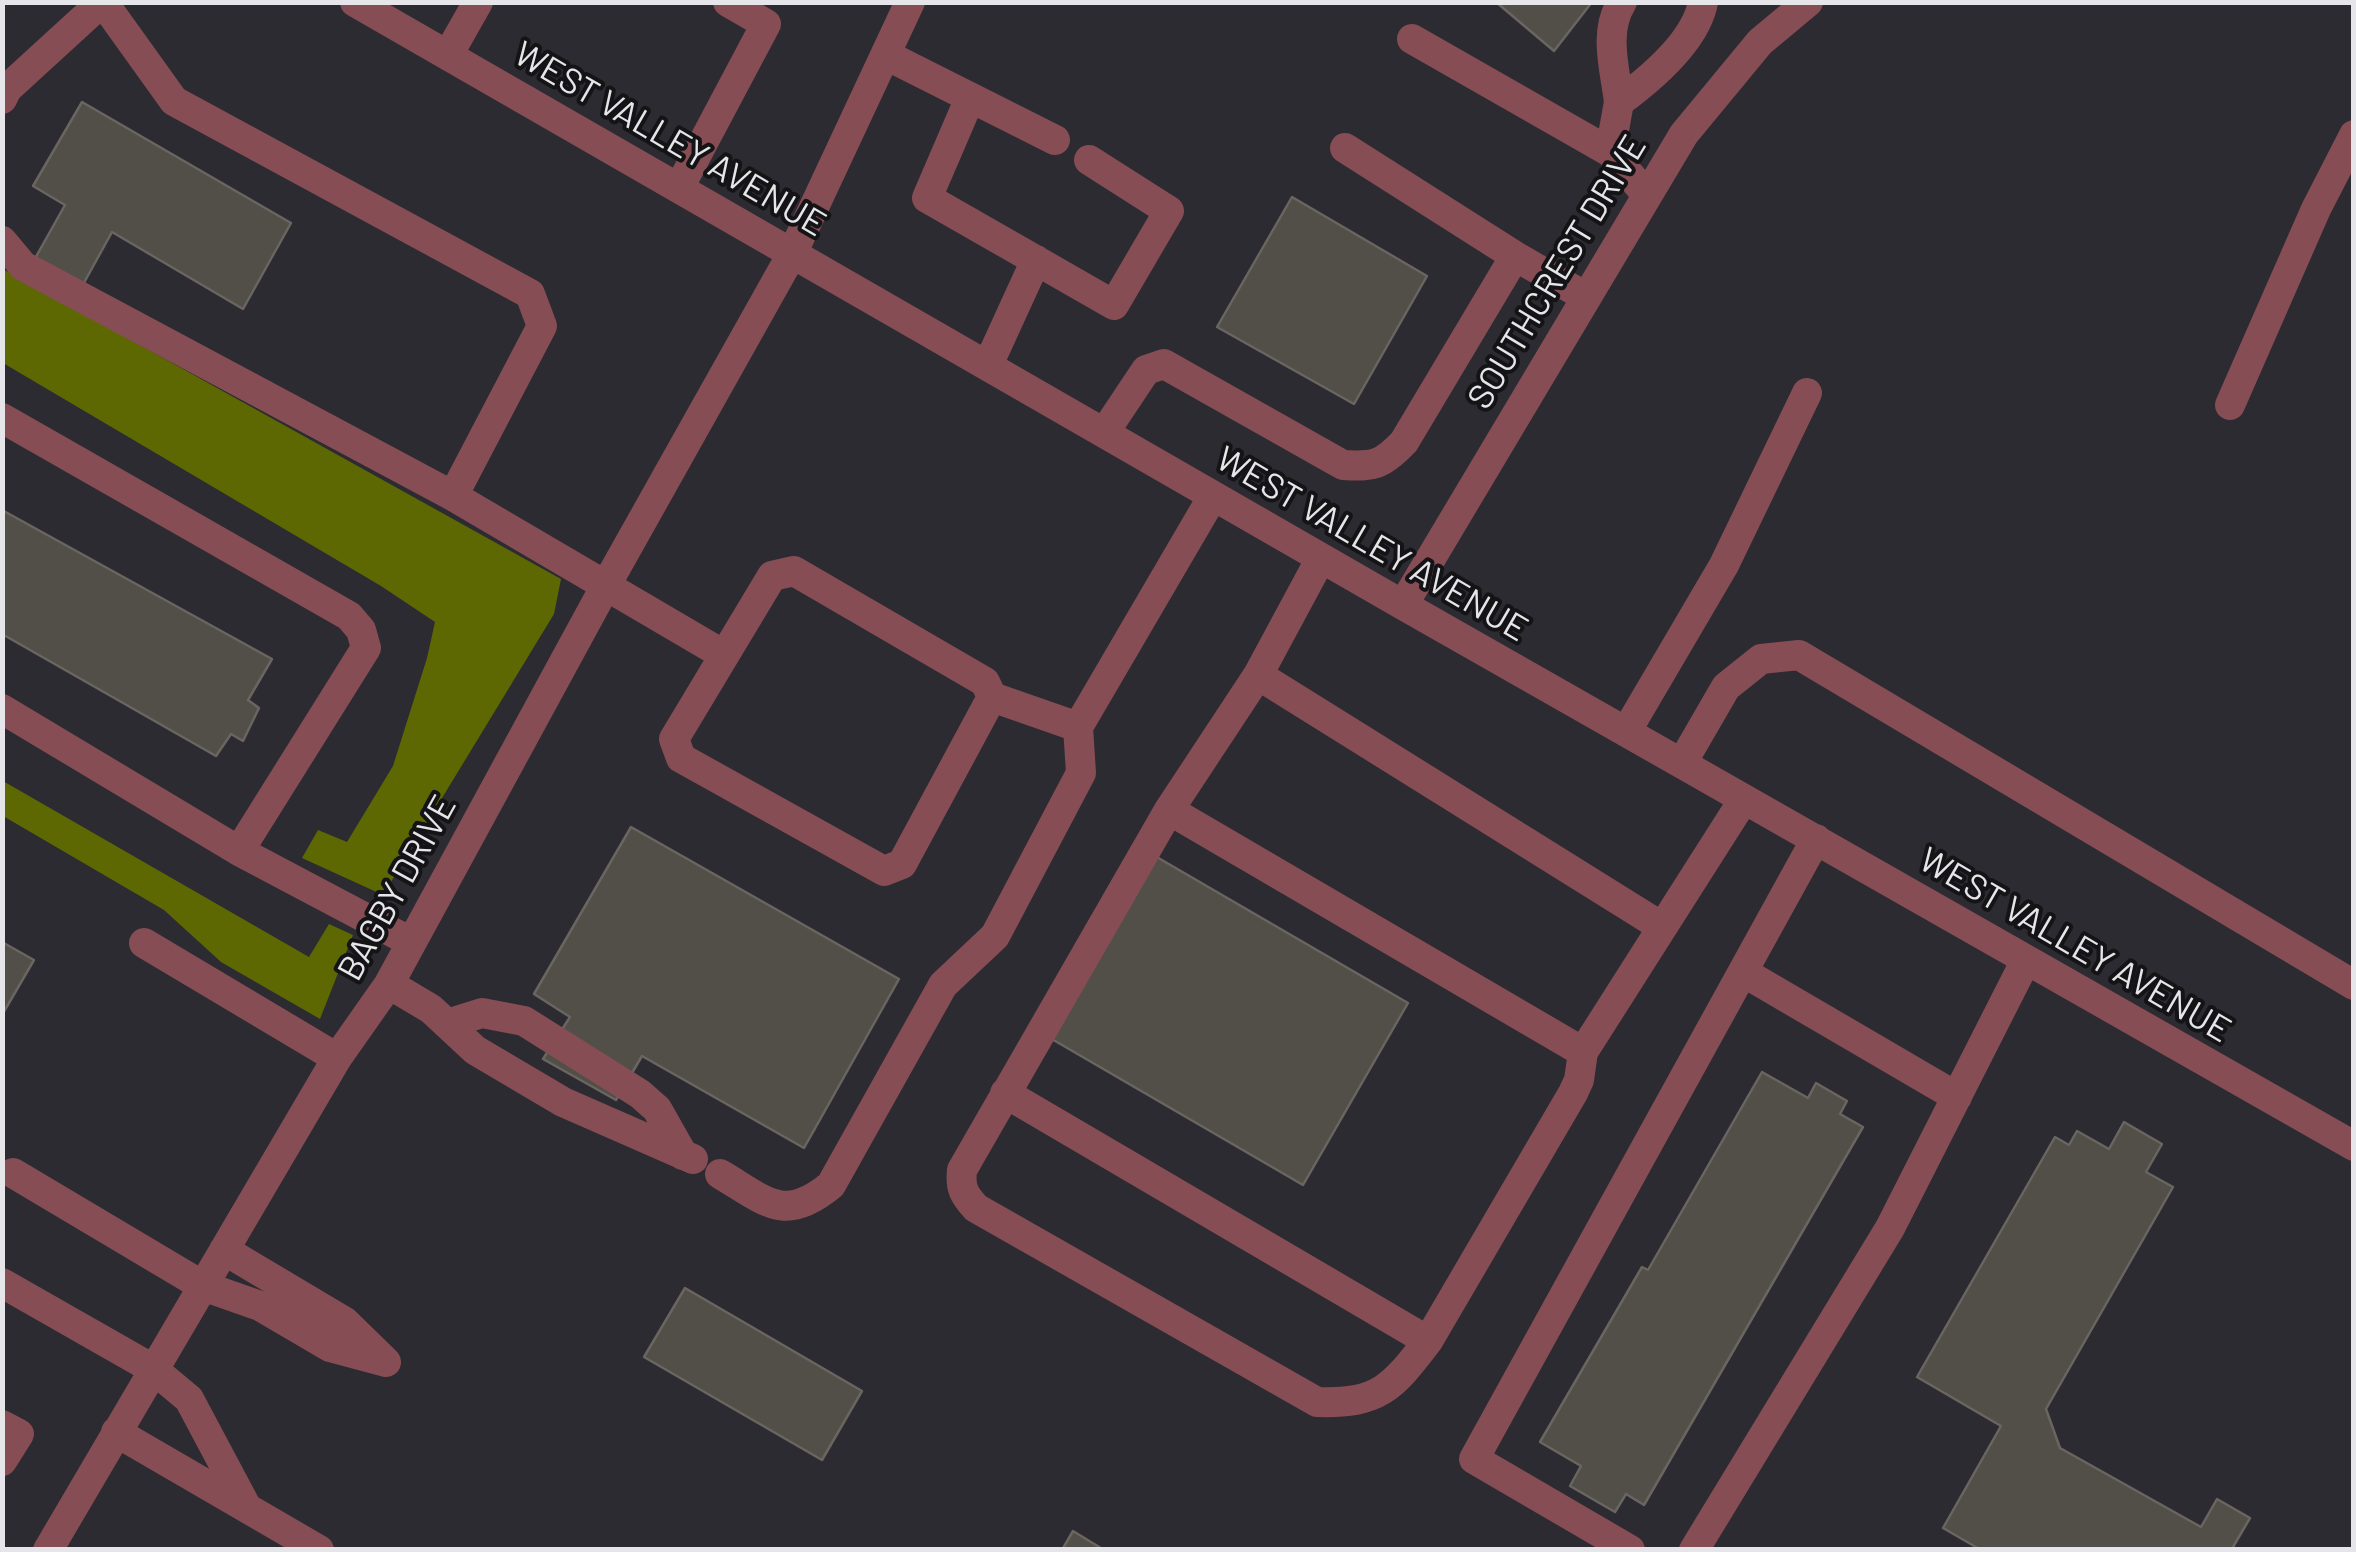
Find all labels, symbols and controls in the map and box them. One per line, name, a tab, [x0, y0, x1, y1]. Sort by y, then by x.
street label: WEST VALLEY AVENUE	[507, 33, 833, 245]
street label: SOUTHCREST DRIVE	[1459, 128, 1655, 416]
street label: WEST VALLEY AVENUE	[1209, 438, 1535, 650]
street label: BAGBY DRIVE	[329, 788, 465, 988]
street label: WEST VALLEY AVENUE	[1912, 839, 2238, 1051]

